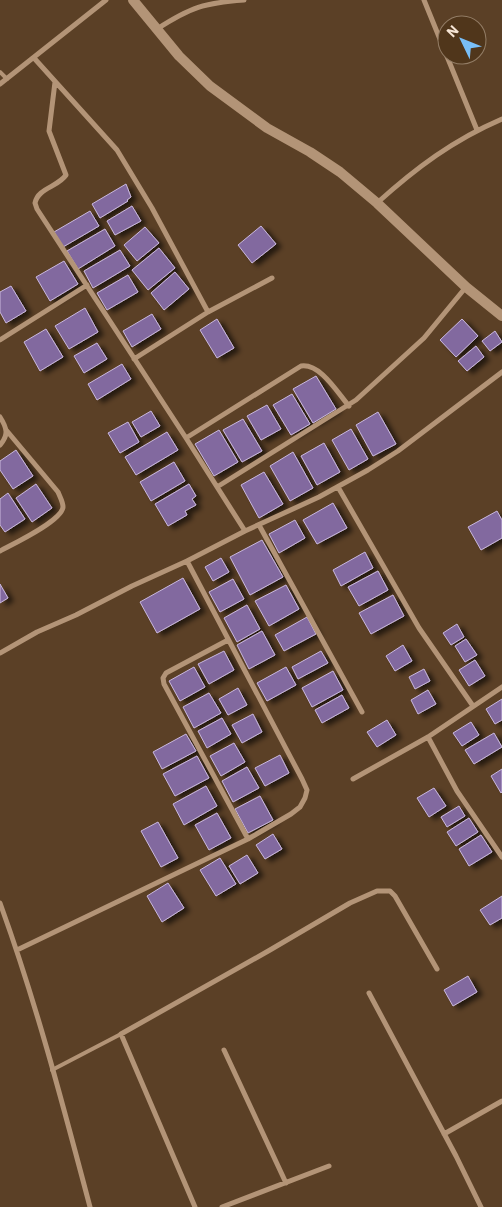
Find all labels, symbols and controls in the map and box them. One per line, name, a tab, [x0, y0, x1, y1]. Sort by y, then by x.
north arrow	[437, 15, 487, 65]
text: N	[442, 21, 463, 41]

